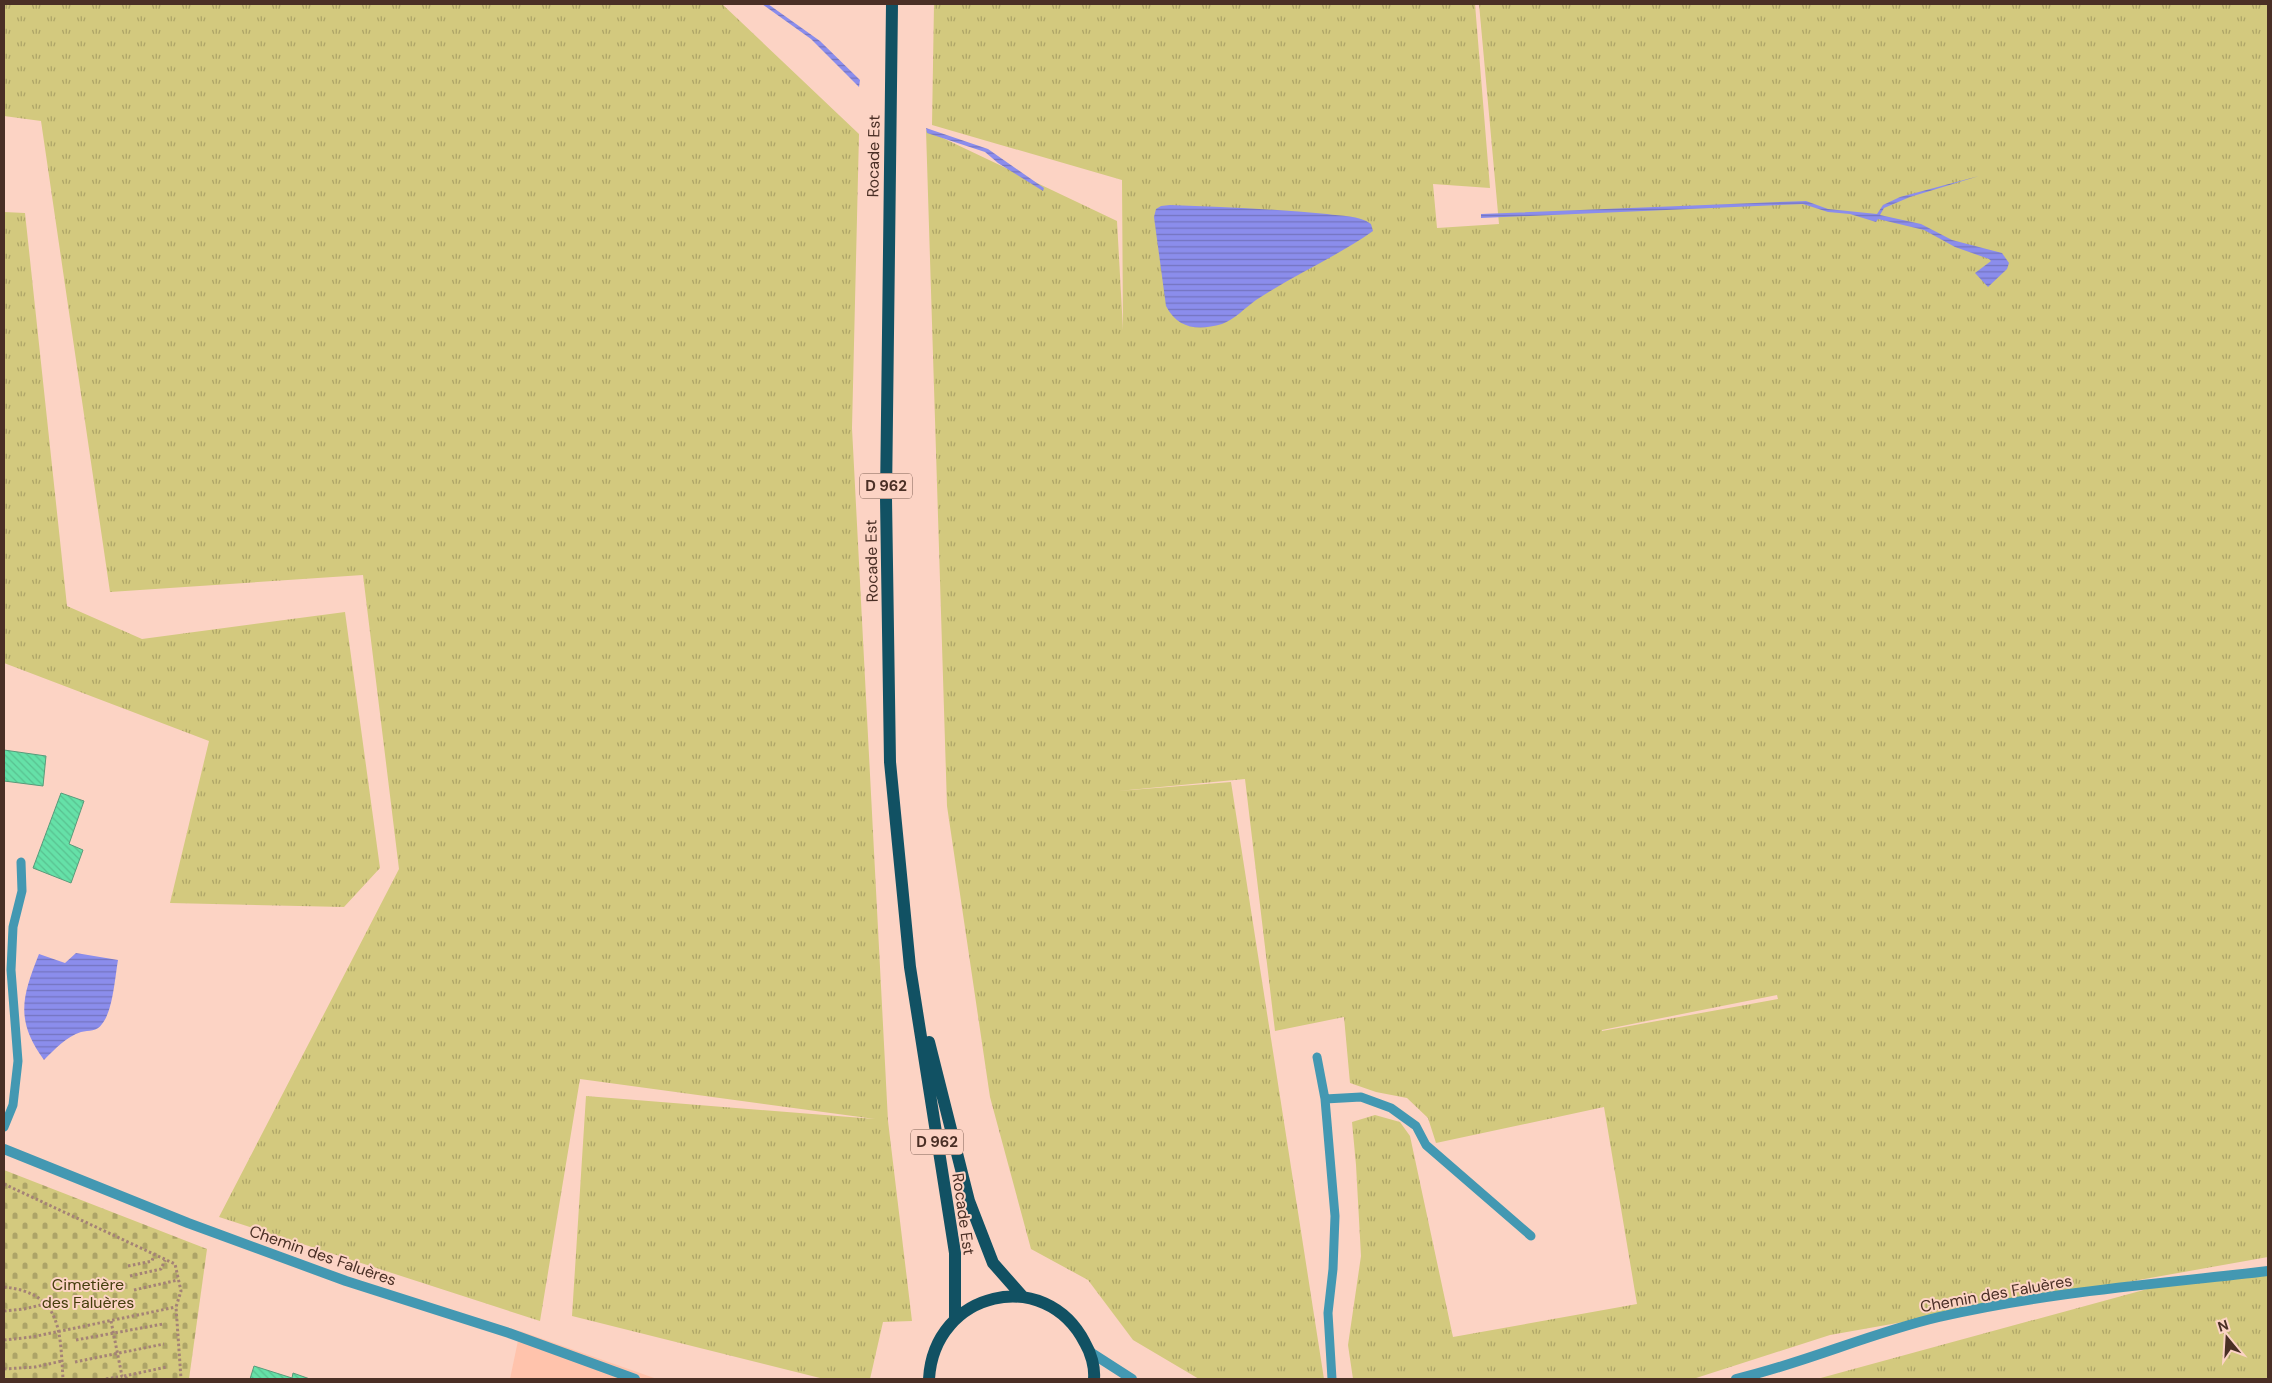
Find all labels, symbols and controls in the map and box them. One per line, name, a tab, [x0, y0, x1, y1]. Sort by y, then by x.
street label: Rocade Est	[862, 114, 885, 198]
road number: D 962	[860, 474, 912, 498]
street label: Rocade Est	[860, 519, 883, 603]
road number: D 962	[911, 1130, 963, 1154]
street label: Rocade Est	[947, 1172, 980, 1257]
street label: Chemin des Faluères	[247, 1220, 399, 1290]
street label: Chemin des Faluères	[1918, 1270, 2074, 1317]
park label: Cimetière des Faluères	[42, 1274, 134, 1313]
north arrow	[2202, 1313, 2252, 1363]
text: N	[2215, 1315, 2231, 1336]

